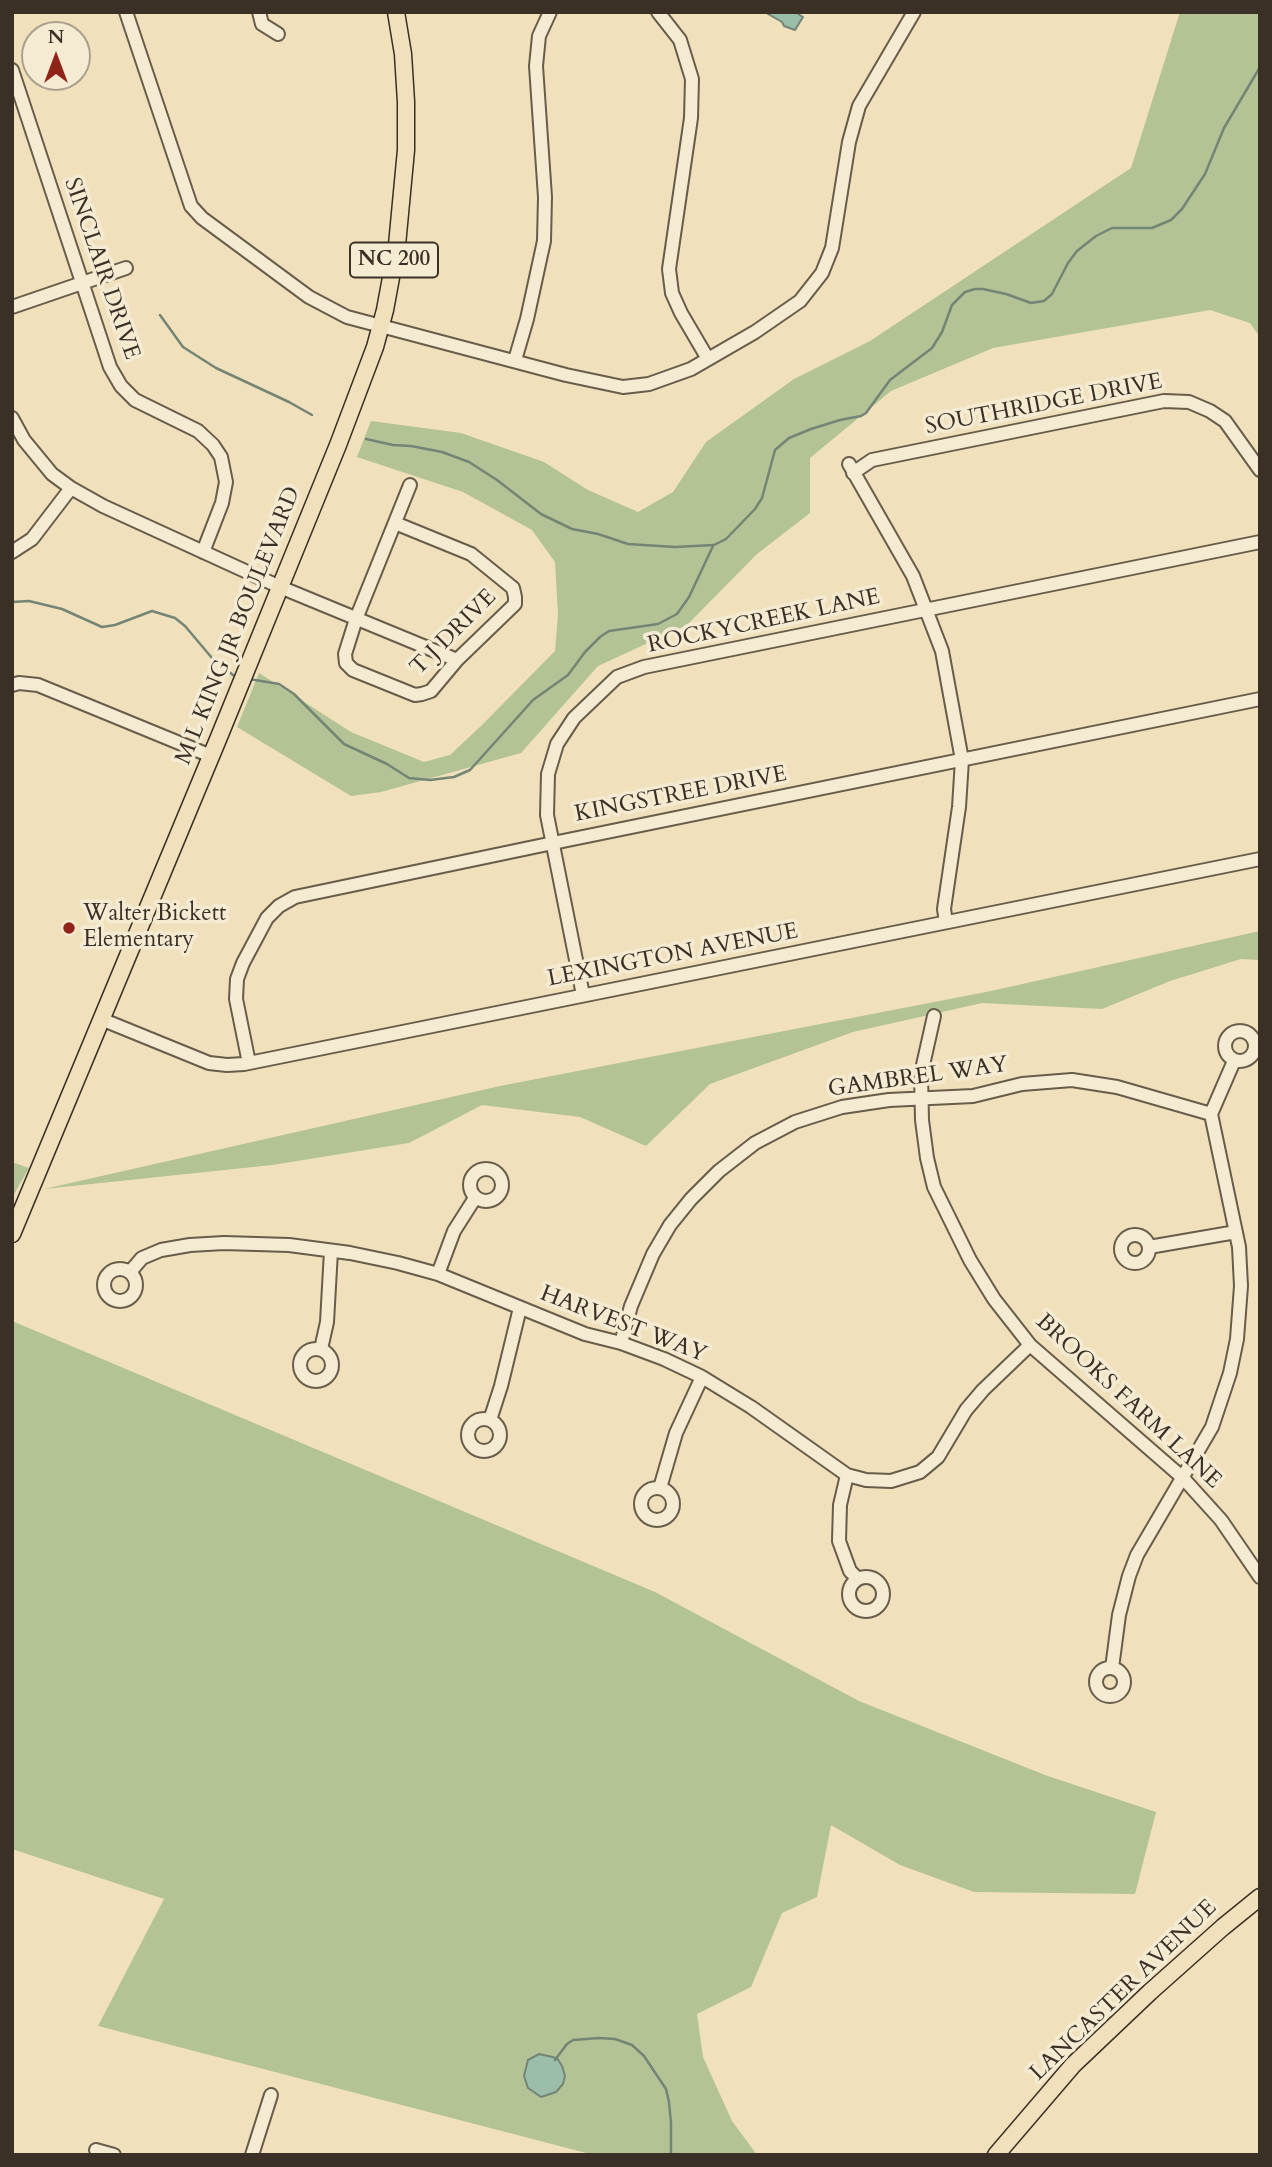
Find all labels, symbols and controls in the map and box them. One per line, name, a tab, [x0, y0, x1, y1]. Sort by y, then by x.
north arrow	[21, 21, 91, 91]
text: N	[48, 24, 64, 50]
street label: SINCLAIR DRIVE	[57, 174, 145, 364]
road number: NC 200	[350, 243, 438, 278]
street label: SOUTHRIDGE DRIVE	[923, 368, 1165, 442]
street label: M L KING JR BOULEVARD	[171, 483, 307, 769]
street label: T J DRIVE	[405, 584, 503, 682]
street label: ROCKYCREEK LANE	[645, 584, 883, 660]
street label: KINGSTREE DRIVE	[573, 761, 789, 829]
place label: Walter Bickett Elementary	[83, 901, 226, 955]
street label: LEXINGTON AVENUE	[545, 918, 801, 994]
marker: Walter Bickett Elementary	[61, 920, 77, 936]
street label: GAMBREL WAY	[826, 1052, 1010, 1104]
street label: HARVEST WAY	[536, 1281, 710, 1369]
street label: BROOKS FARM LANE	[1030, 1309, 1226, 1495]
street label: LANCASTER AVENUE	[1025, 1895, 1223, 2087]

